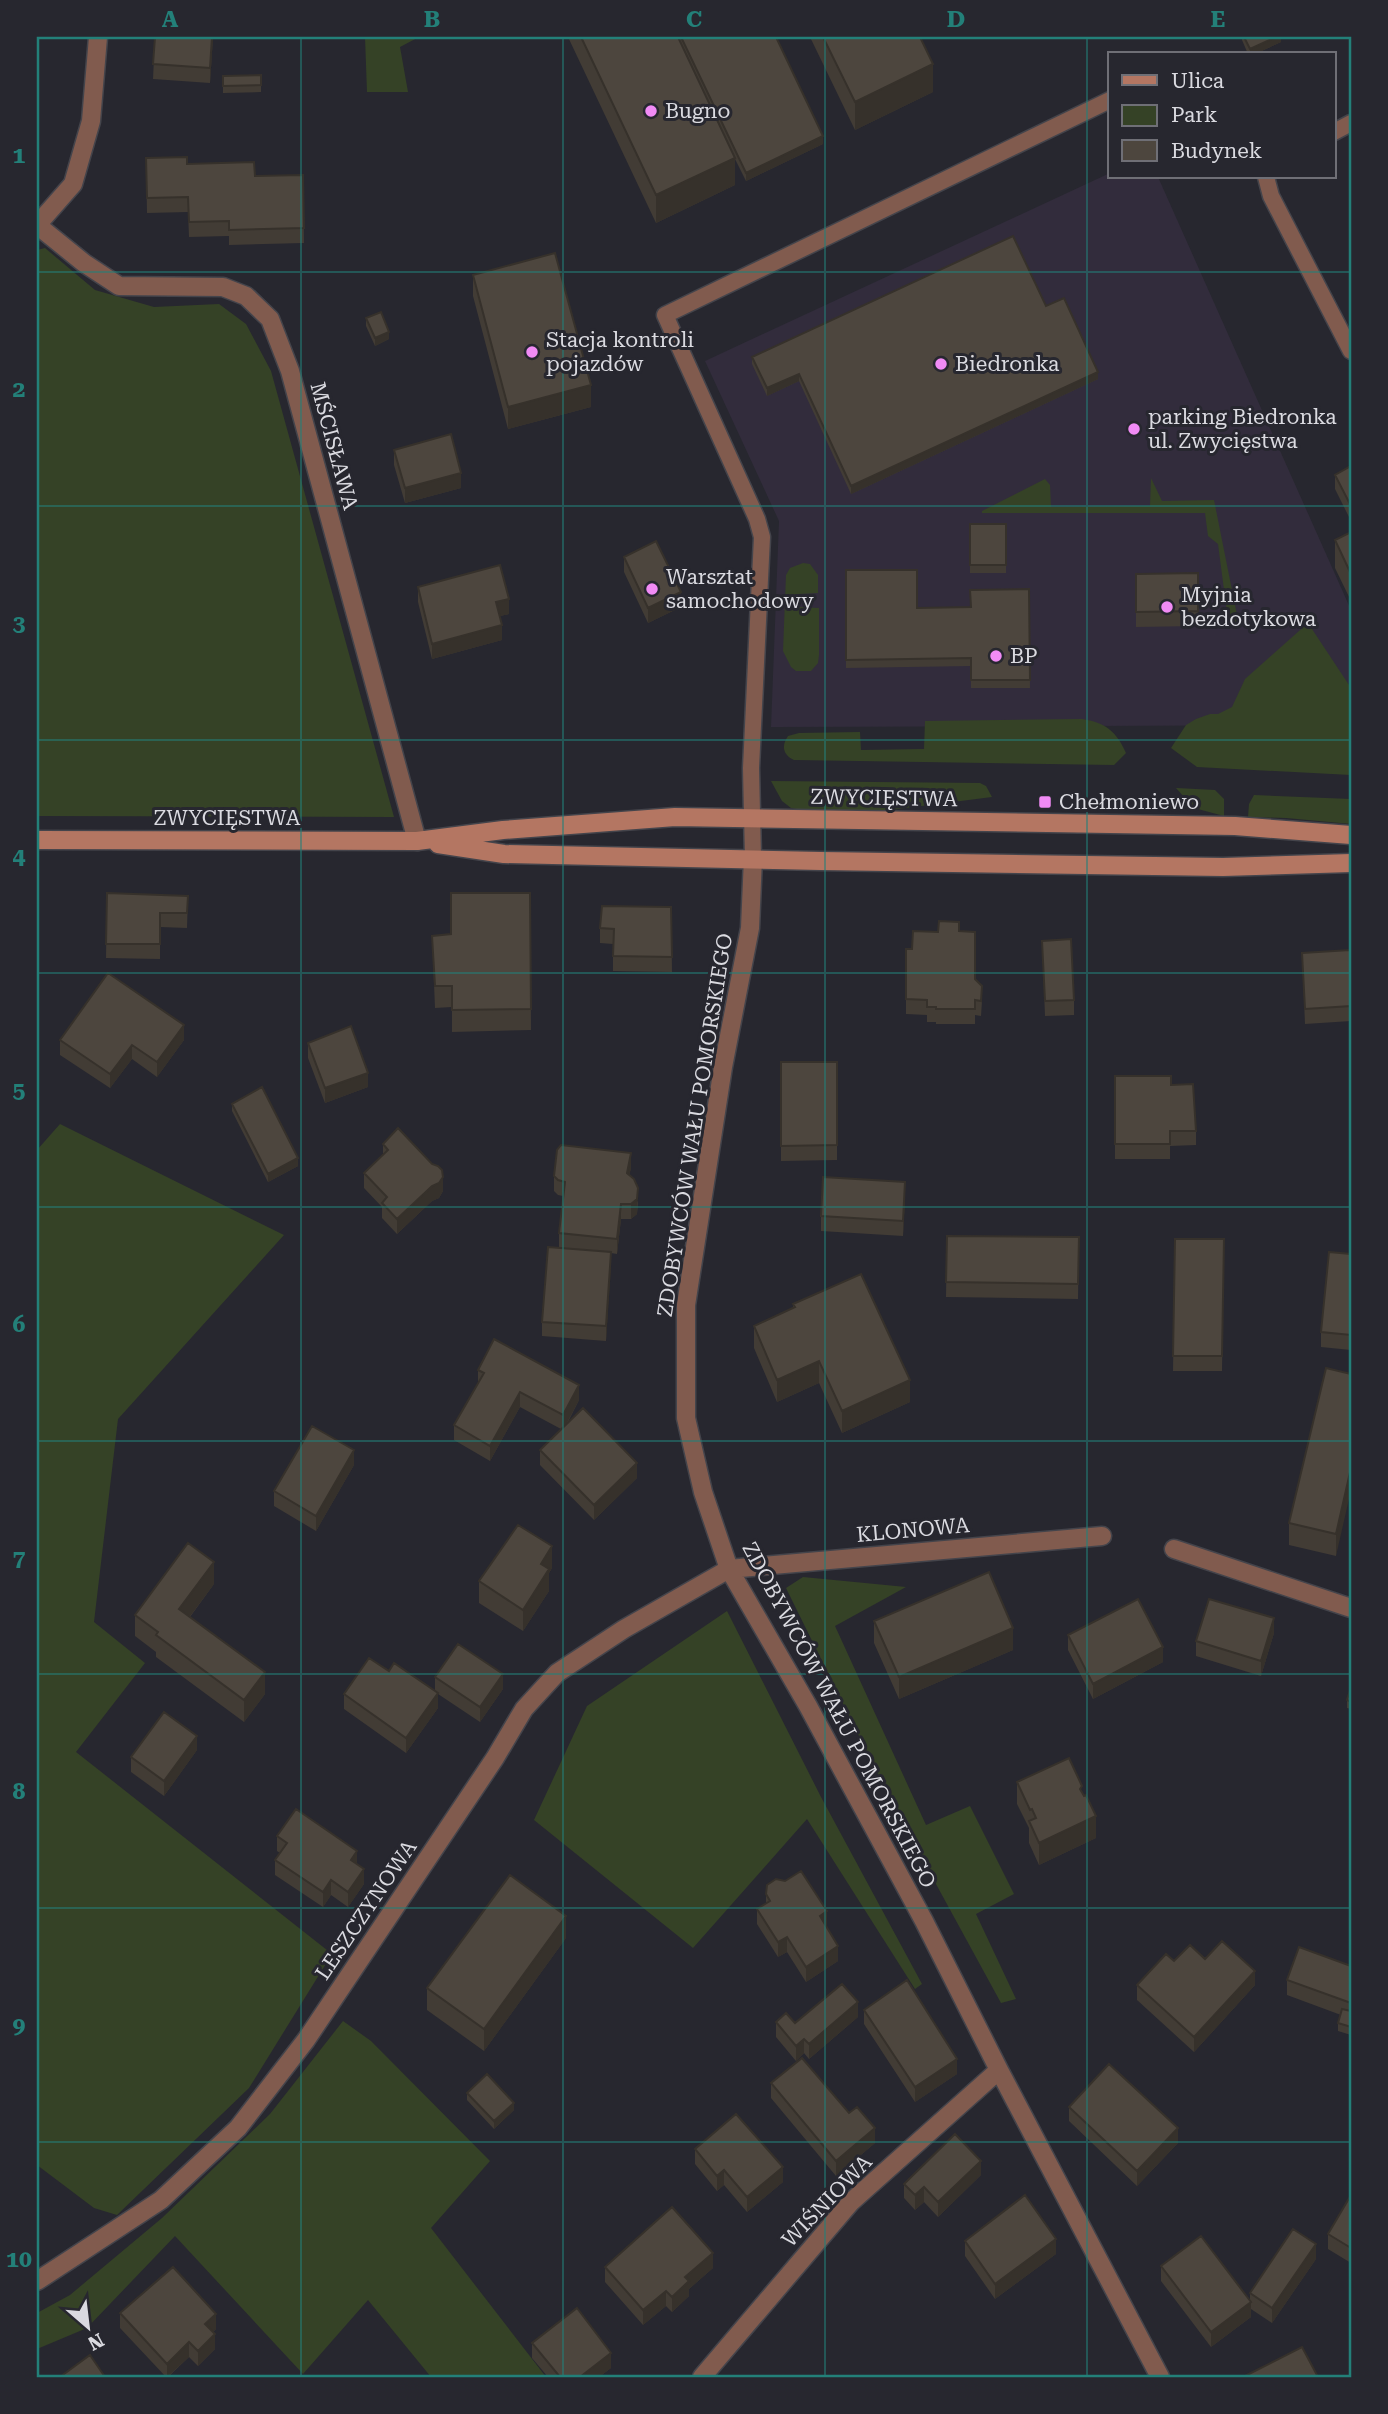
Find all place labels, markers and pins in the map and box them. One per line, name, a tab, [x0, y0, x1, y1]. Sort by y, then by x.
place label: Bugno	[665, 99, 730, 123]
marker: Bugno	[643, 103, 659, 119]
place label: Stacja kontroli pojazdów	[546, 328, 694, 376]
marker: Stacja kontroli pojazdów	[524, 344, 540, 360]
place label: Biedronka	[955, 352, 1060, 376]
marker: Biedronka	[933, 356, 949, 372]
place label: parking Biedronka ul. Zwycięstwa	[1148, 405, 1337, 453]
marker: parking Biedronka ul. Zwycięstwa	[1126, 421, 1142, 437]
place label: Warsztat samochodowy	[666, 565, 814, 613]
marker: Warsztat samochodowy	[644, 581, 660, 597]
place label: Myjnia bezdotykowa	[1181, 583, 1317, 631]
marker: Myjnia bezdotykowa	[1159, 599, 1175, 615]
place label: BP	[1010, 644, 1038, 668]
marker: BP	[988, 648, 1004, 664]
place label: Chełmoniewo	[1059, 790, 1199, 814]
marker: Chełmoniewo	[1037, 794, 1053, 810]

